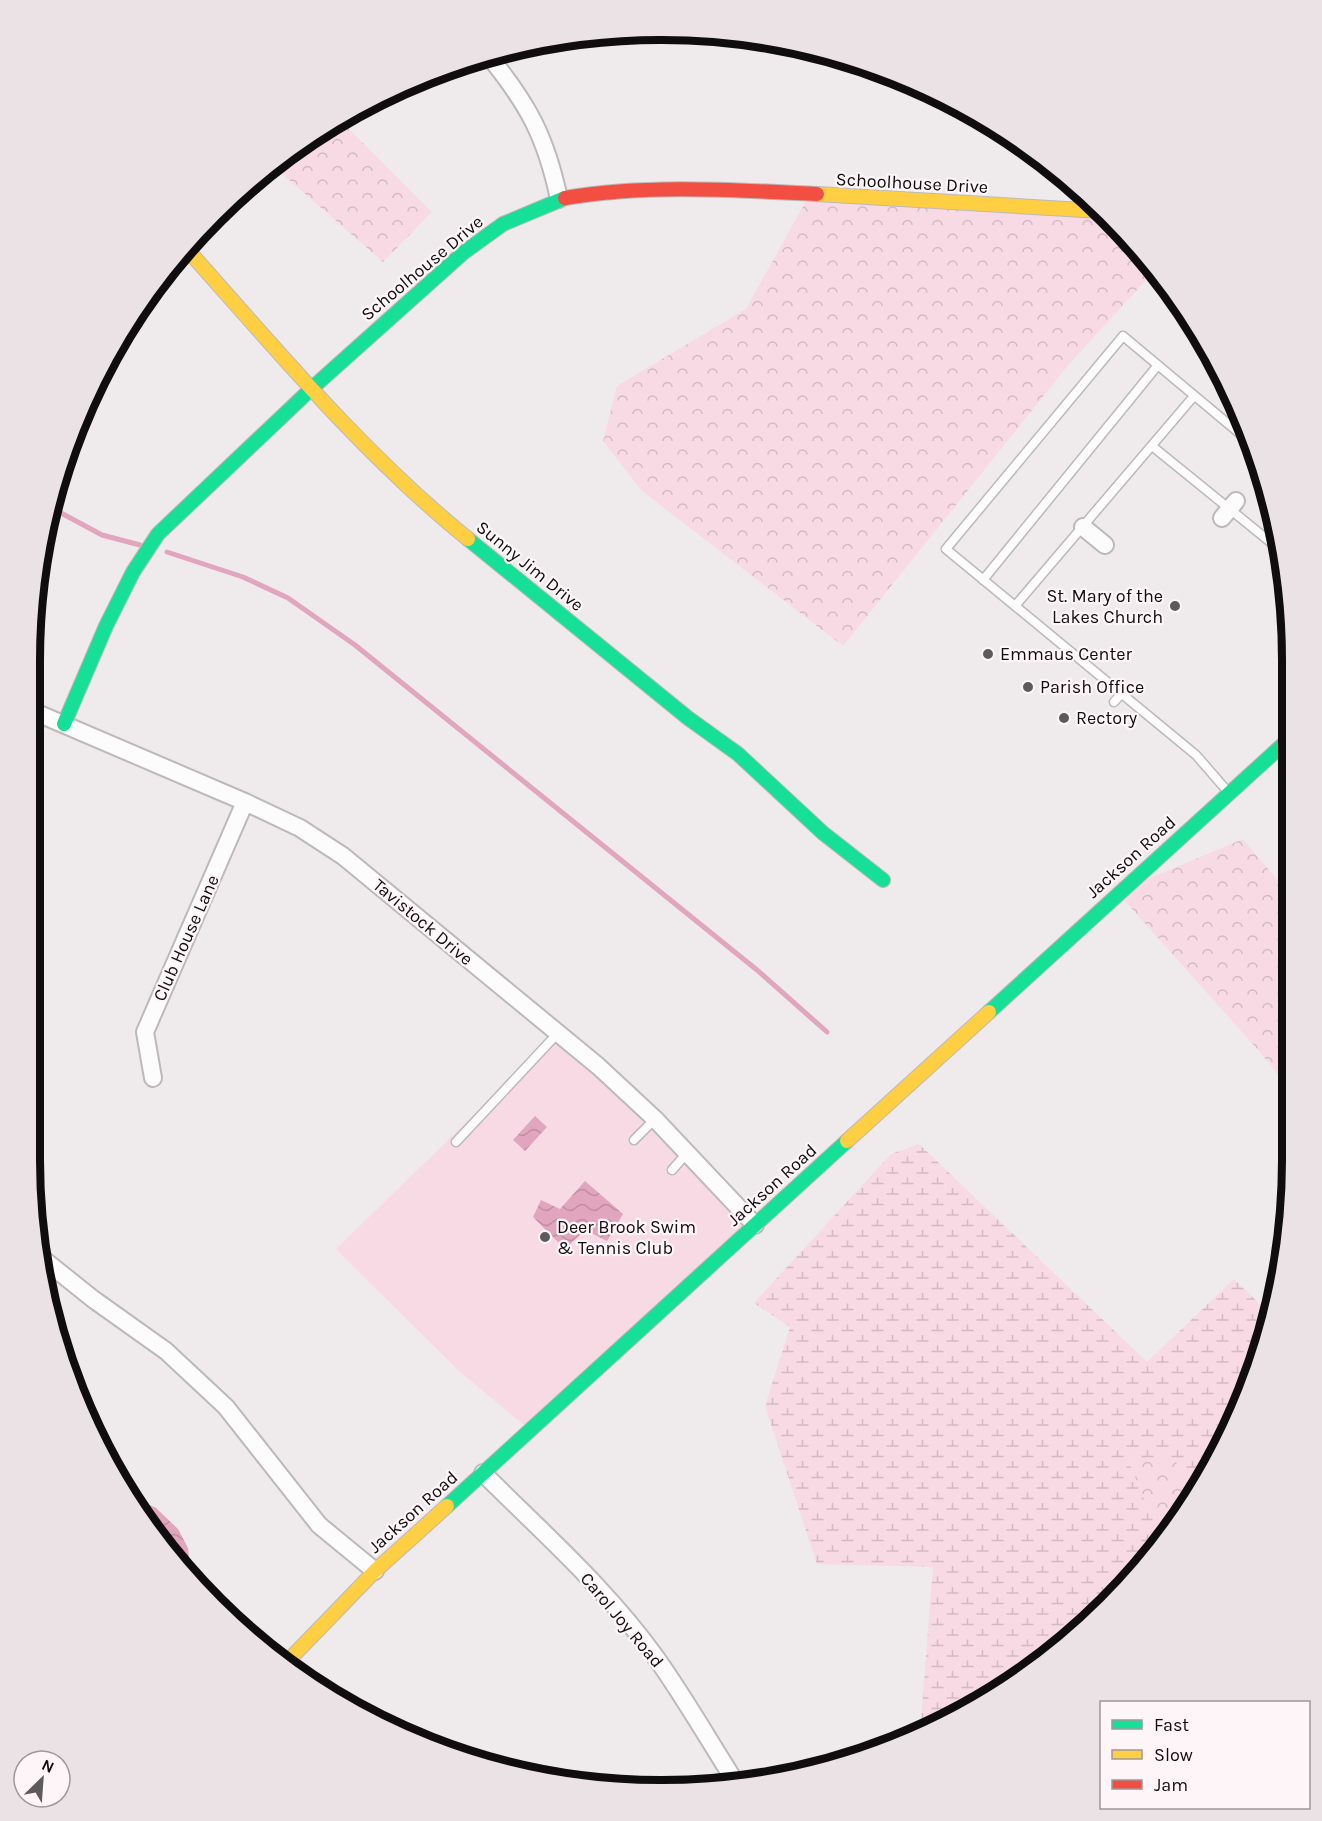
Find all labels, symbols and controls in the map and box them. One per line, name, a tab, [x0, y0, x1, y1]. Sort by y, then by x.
street label: Schoolhouse Drive	[835, 168, 989, 198]
street label: Schoolhouse Drive	[357, 211, 487, 325]
street label: Sunny Jim Drive	[472, 516, 588, 616]
place label: St. Mary of the Lakes Church	[1046, 585, 1163, 628]
marker: St. Mary of the Lakes Church	[1168, 599, 1182, 613]
place label: Emmaus Center	[1000, 643, 1132, 665]
marker: Emmaus Center	[981, 647, 995, 661]
place label: Parish Office	[1040, 676, 1144, 698]
marker: Parish Office	[1021, 680, 1035, 694]
place label: Rectory	[1076, 707, 1138, 729]
marker: Rectory	[1057, 711, 1071, 725]
street label: Jackson Road	[1082, 811, 1180, 903]
street label: Club House Lane	[148, 871, 224, 1005]
street label: Tavistock Drive	[369, 874, 477, 970]
street label: Jackson Road	[723, 1139, 821, 1231]
place label: Deer Brook Swim & Tennis Club	[557, 1216, 696, 1259]
marker: Deer Brook Swim & Tennis Club	[538, 1230, 552, 1244]
street label: Jackson Road	[364, 1466, 462, 1558]
street label: Carol Joy Road	[576, 1568, 668, 1672]
legend	[1100, 1701, 1310, 1809]
text: Fast	[1154, 1714, 1189, 1736]
text: Slow	[1154, 1744, 1193, 1766]
north arrow	[12, 1749, 72, 1809]
text: N	[39, 1755, 57, 1777]
text: Jam	[1154, 1774, 1188, 1796]

